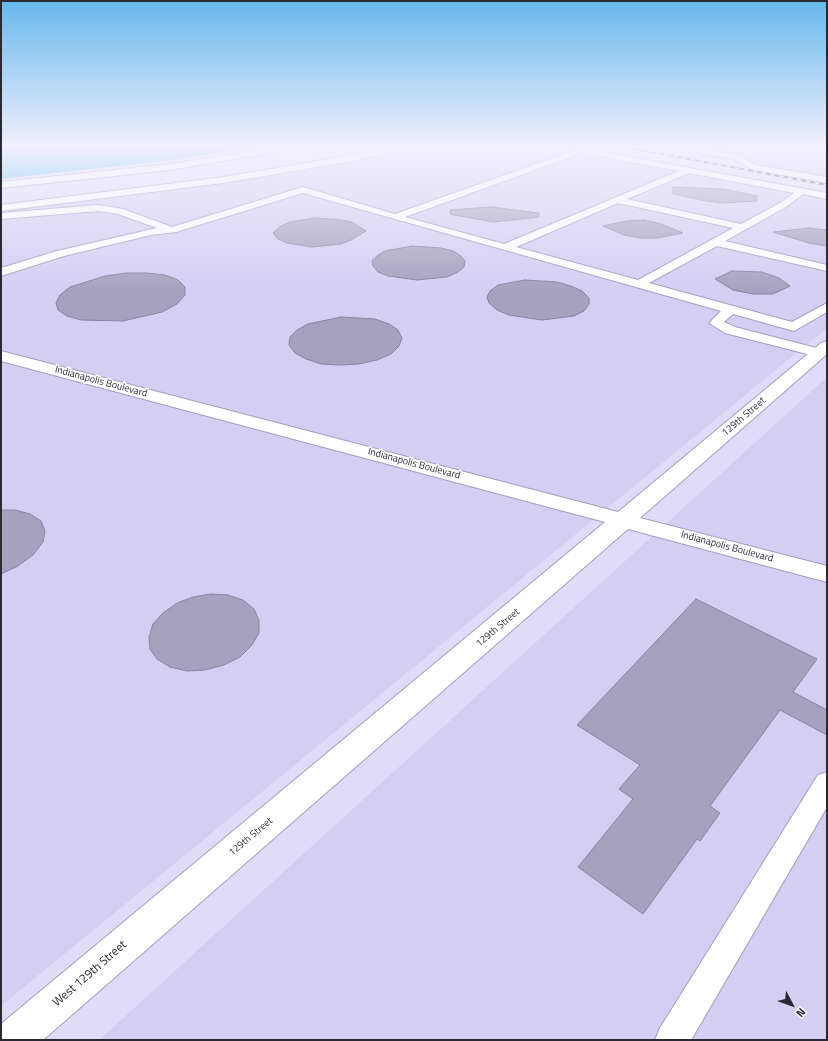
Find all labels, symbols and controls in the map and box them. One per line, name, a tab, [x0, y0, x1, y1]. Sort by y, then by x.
street label: Indianapolis Boulevard	[54, 364, 148, 400]
street label: 129th Street	[720, 395, 768, 439]
street label: Indianapolis Boulevard	[367, 446, 461, 482]
street label: Indianapolis Boulevard	[680, 529, 774, 565]
street label: 129th Street	[474, 606, 522, 650]
street label: 129th Street	[227, 815, 275, 859]
street label: West 129th Street	[50, 938, 130, 1010]
north arrow	[772, 985, 812, 1025]
text: N	[793, 1005, 810, 1021]

